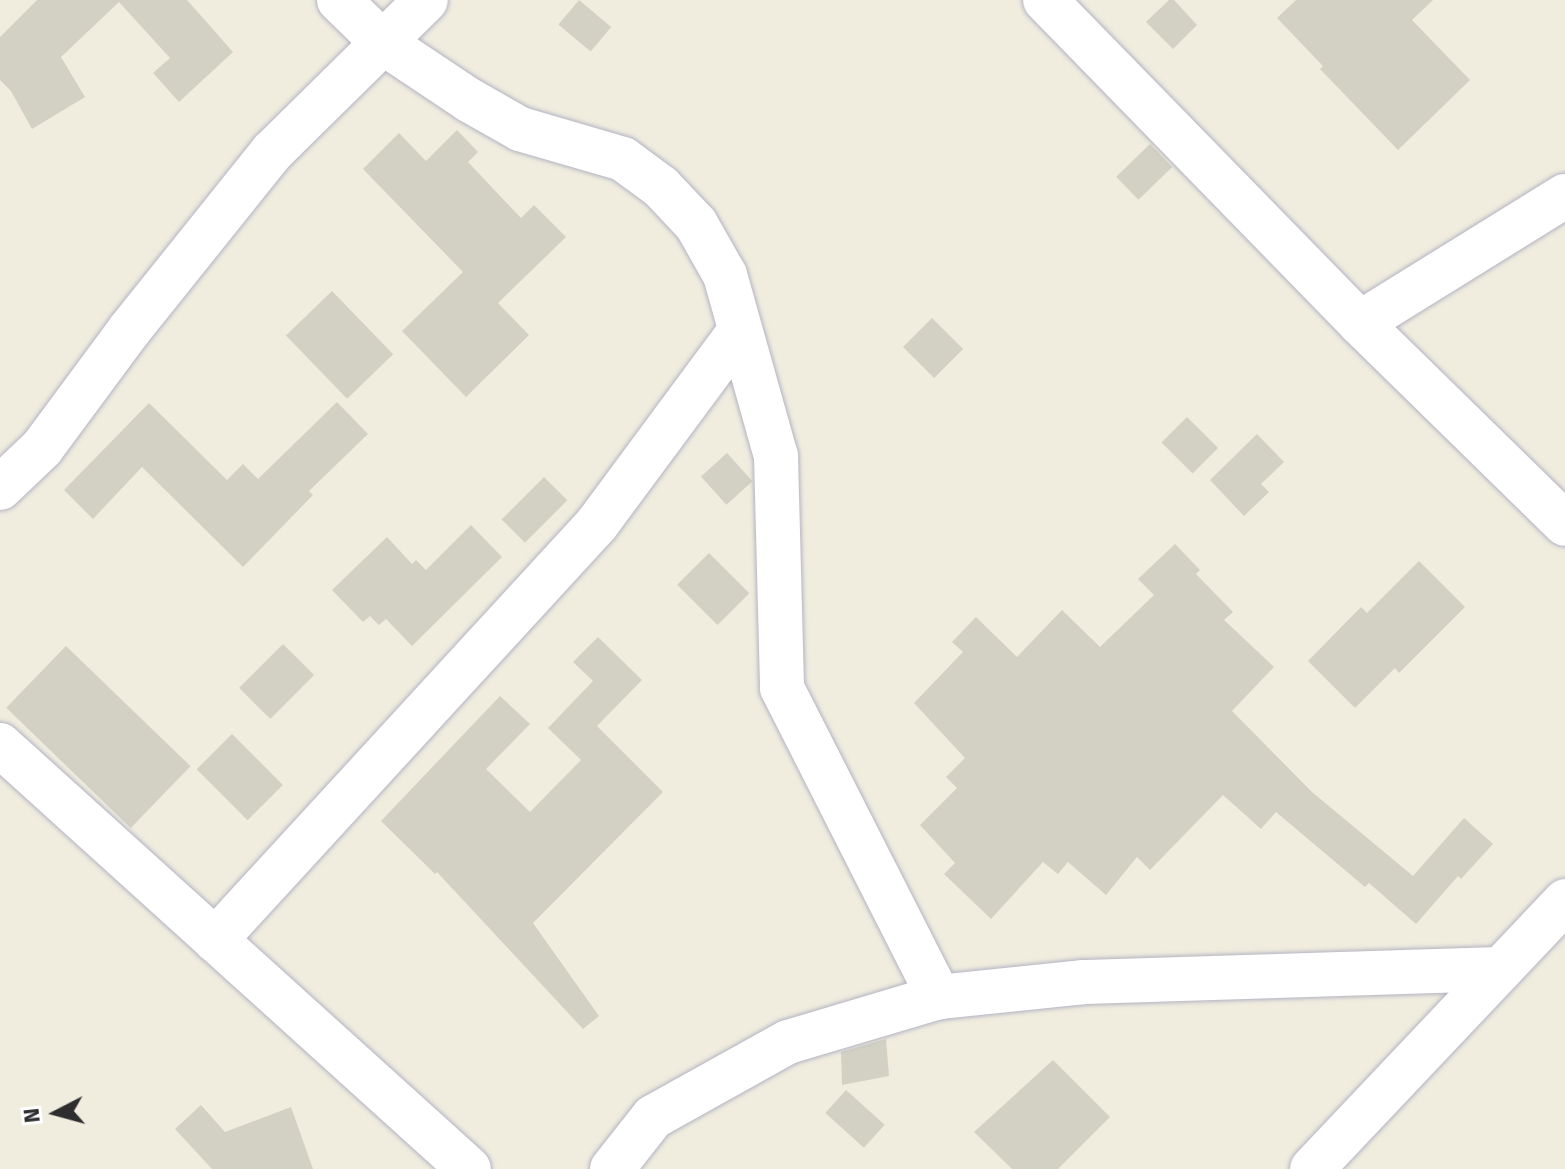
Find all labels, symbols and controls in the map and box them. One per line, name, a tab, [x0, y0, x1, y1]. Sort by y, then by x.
north arrow	[16, 1073, 96, 1153]
text: N	[17, 1107, 46, 1124]

